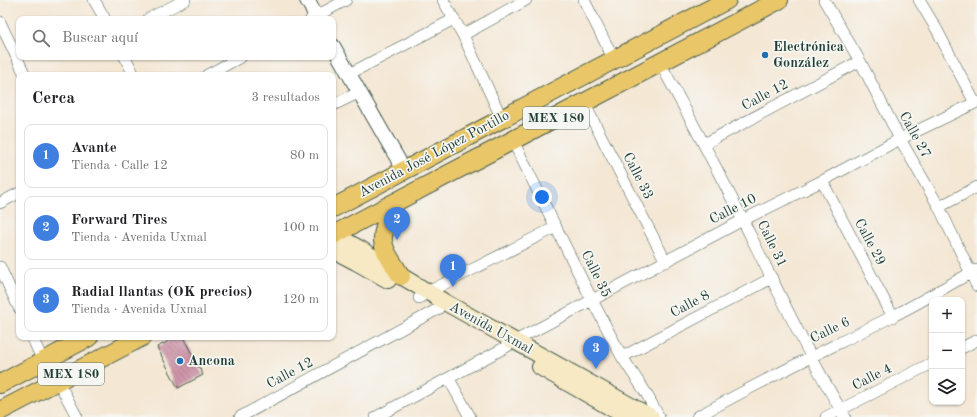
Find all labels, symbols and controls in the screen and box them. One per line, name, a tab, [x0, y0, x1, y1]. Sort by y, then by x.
search box	[16, 16, 336, 60]
icon: search	[30, 27, 52, 49]
text: Buscar aquí	[62, 31, 138, 46]
place label: Electrónica González	[773, 40, 844, 70]
marker: Electrónica González	[760, 50, 770, 60]
street label: Calle 12	[739, 77, 791, 113]
text: Cerca	[32, 90, 75, 107]
text: 3 resultados	[252, 91, 320, 104]
road number: MEX 180	[523, 107, 589, 129]
street label: Avenida José López Portillo	[356, 108, 512, 200]
street label: Calle 27	[897, 110, 933, 160]
text: Avante	[71, 141, 117, 156]
text: 1	[42, 149, 50, 162]
text: 80 m	[290, 149, 319, 162]
street label: Calle 33	[620, 150, 656, 202]
text: Tienda · Calle 12	[71, 159, 168, 172]
your location	[532, 187, 552, 207]
street label: Calle 10	[707, 191, 759, 227]
pin: 2	[384, 207, 410, 240]
text: Forward Tires	[71, 213, 167, 228]
street label: Calle 29	[852, 216, 888, 268]
street label: Calle 31	[755, 218, 789, 270]
text: 2	[42, 221, 50, 234]
text: 100 m	[282, 221, 319, 234]
text: Tienda · Avenida Uxmal	[71, 231, 207, 244]
street label: Calle 35	[579, 248, 613, 300]
pin: 1	[440, 254, 466, 287]
text: Radial llantas (OK precios)	[71, 285, 252, 300]
street label: Calle 8	[668, 288, 712, 320]
text: 3	[42, 293, 50, 306]
text: 120 m	[282, 293, 319, 306]
map controls	[929, 297, 965, 405]
button: +	[929, 297, 965, 333]
street label: Avenida Uxmal	[447, 299, 535, 357]
text: Tienda · Avenida Uxmal	[71, 303, 207, 316]
street label: Calle 6	[808, 314, 852, 346]
button: −	[929, 333, 965, 369]
pin: 3	[583, 336, 609, 369]
place label: Ancona	[188, 354, 235, 368]
street label: Calle 12	[264, 355, 316, 391]
marker: Ancona	[175, 356, 185, 366]
street label: Calle 4	[850, 361, 894, 393]
road number: MEX 180	[38, 363, 104, 385]
button: layers	[929, 369, 965, 405]

